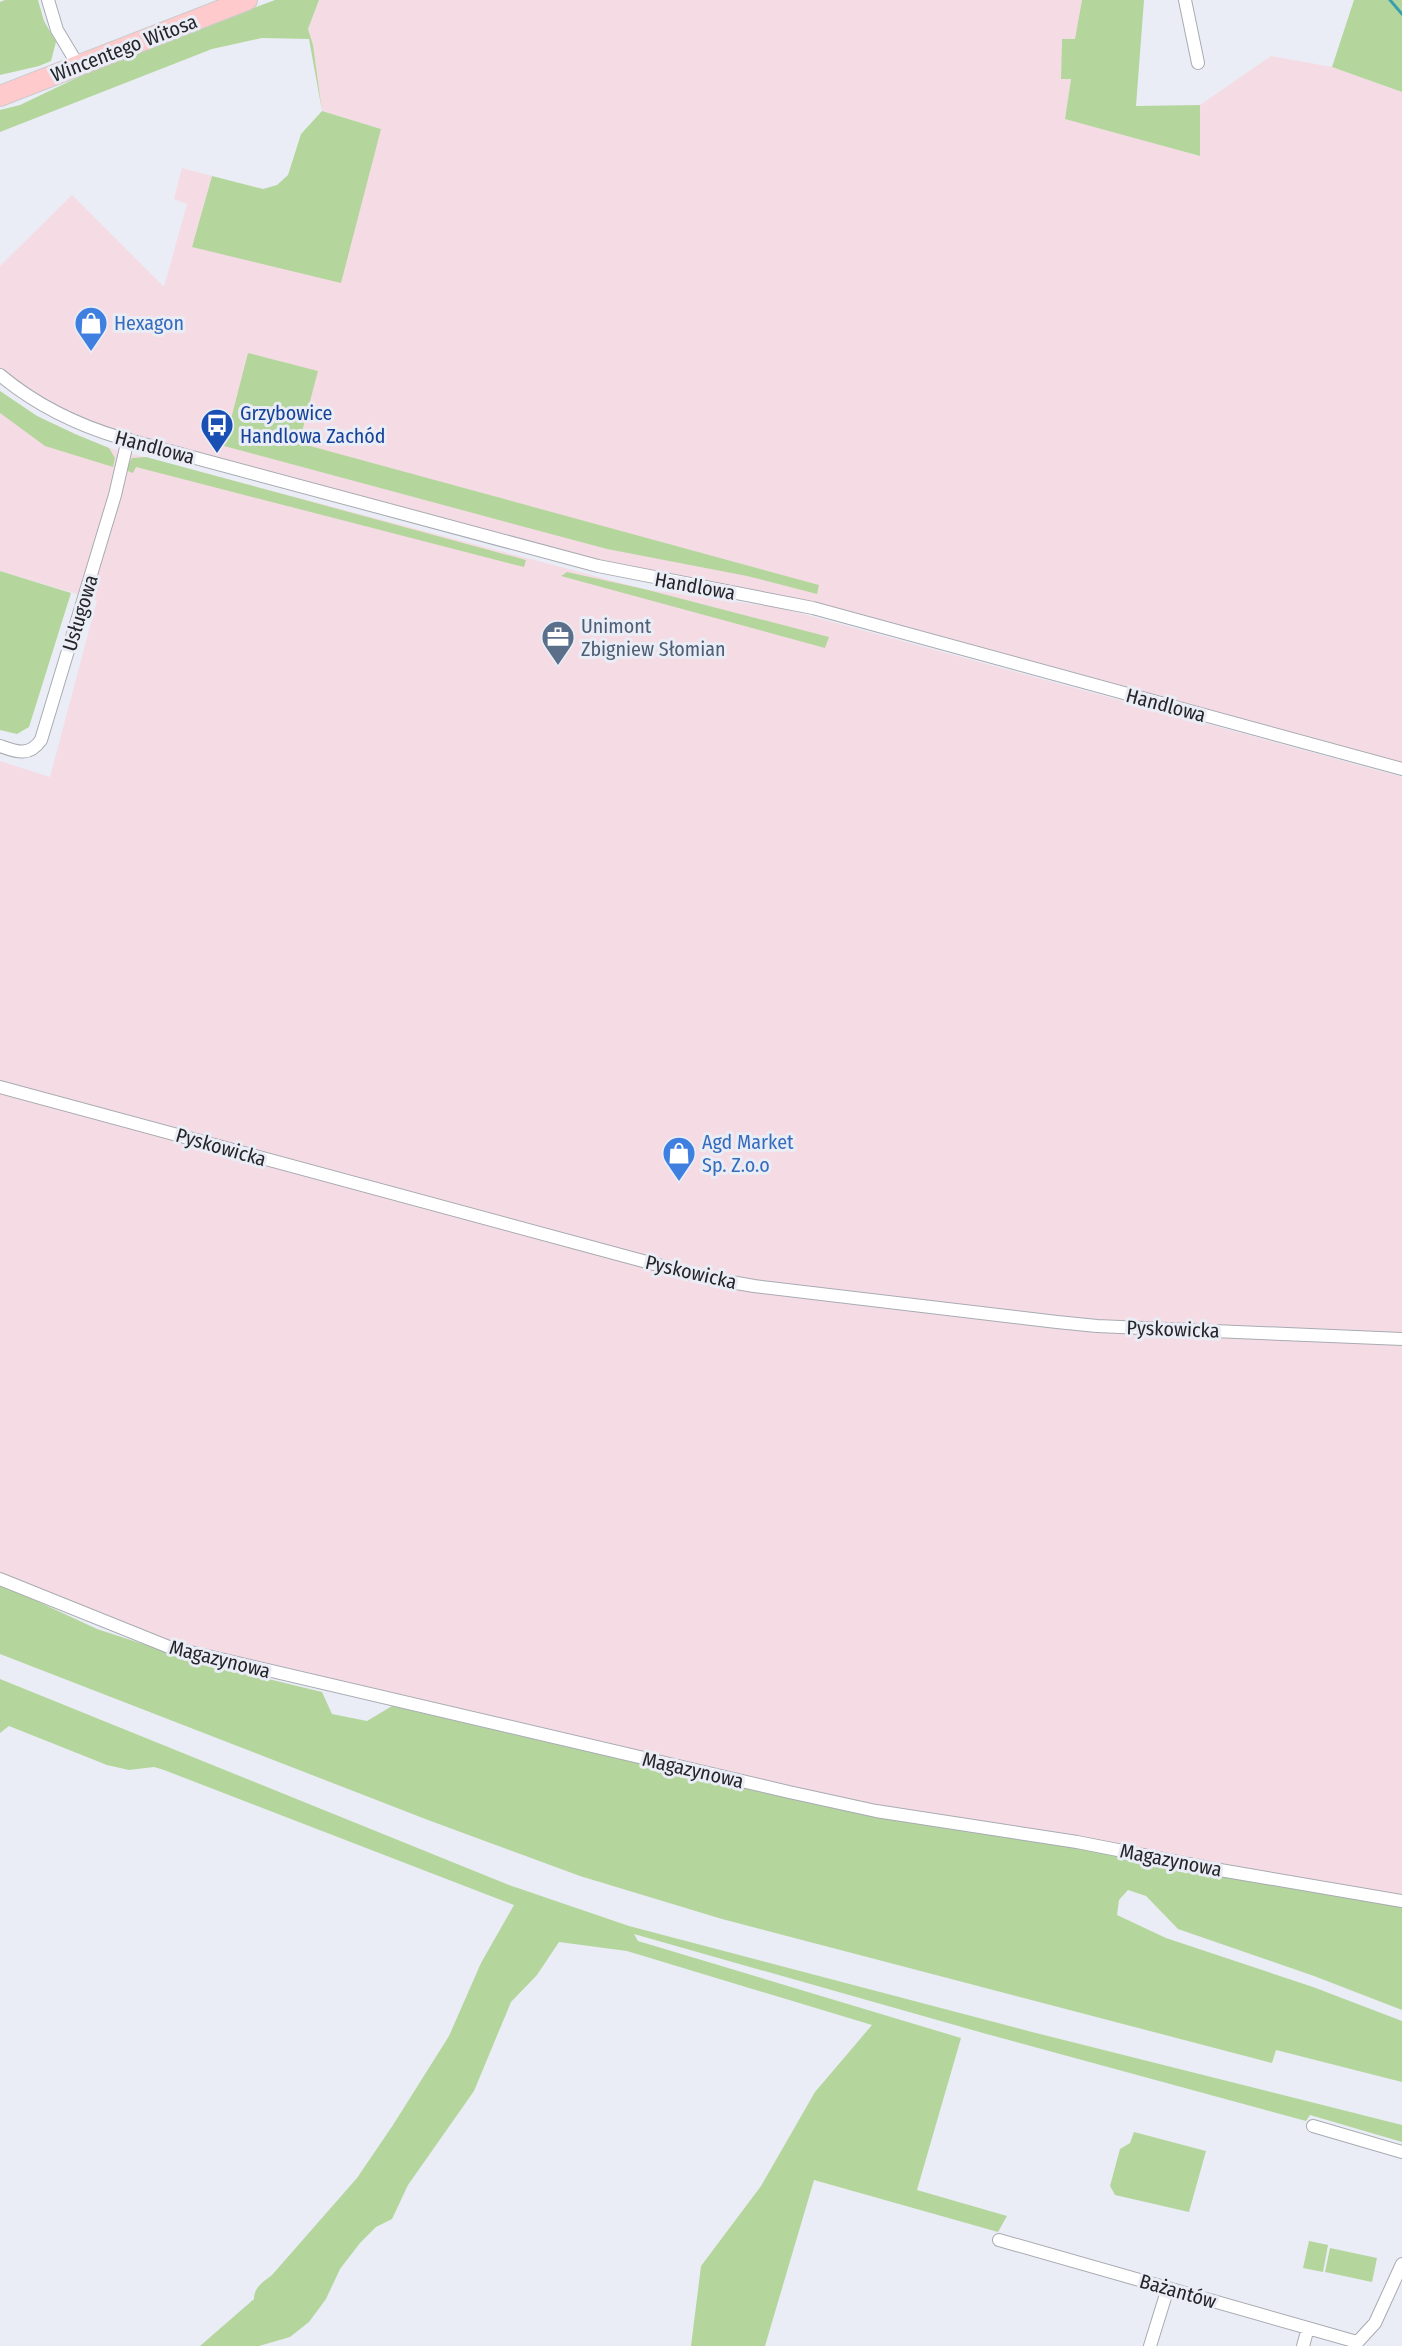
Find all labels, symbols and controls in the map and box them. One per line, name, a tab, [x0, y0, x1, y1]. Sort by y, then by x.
street label: Wincentego Witosa	[48, 9, 200, 87]
shop icon: Hexagon	[73, 305, 109, 352]
place label: Hexagon	[114, 311, 184, 335]
place label: Grzybowice Handlowa Zachód	[240, 401, 386, 448]
bus stop icon: Grzybowice Handlowa Zachód	[199, 407, 235, 454]
street label: Handlowa	[113, 425, 197, 469]
street label: Handlowa	[653, 567, 737, 605]
street label: Usługowa	[57, 572, 103, 654]
place label: Unimont Zbigniew Słomian	[581, 614, 726, 661]
office icon: Unimont Zbigniew Słomian	[540, 619, 576, 666]
street label: Handlowa	[1124, 683, 1208, 727]
street label: Pyskowicka	[173, 1123, 269, 1171]
place label: Agd Market Sp. Z.o.o	[702, 1130, 794, 1177]
shop icon: Agd Market Sp. Z.o.o	[661, 1135, 697, 1182]
street label: Pyskowicka	[643, 1250, 739, 1294]
street label: Pyskowicka	[1126, 1315, 1220, 1343]
street label: Magazynowa	[167, 1635, 273, 1683]
street label: Magazynowa	[640, 1747, 746, 1793]
street label: Magazynowa	[1118, 1838, 1224, 1882]
street label: Bażantów	[1137, 2269, 1219, 2313]

